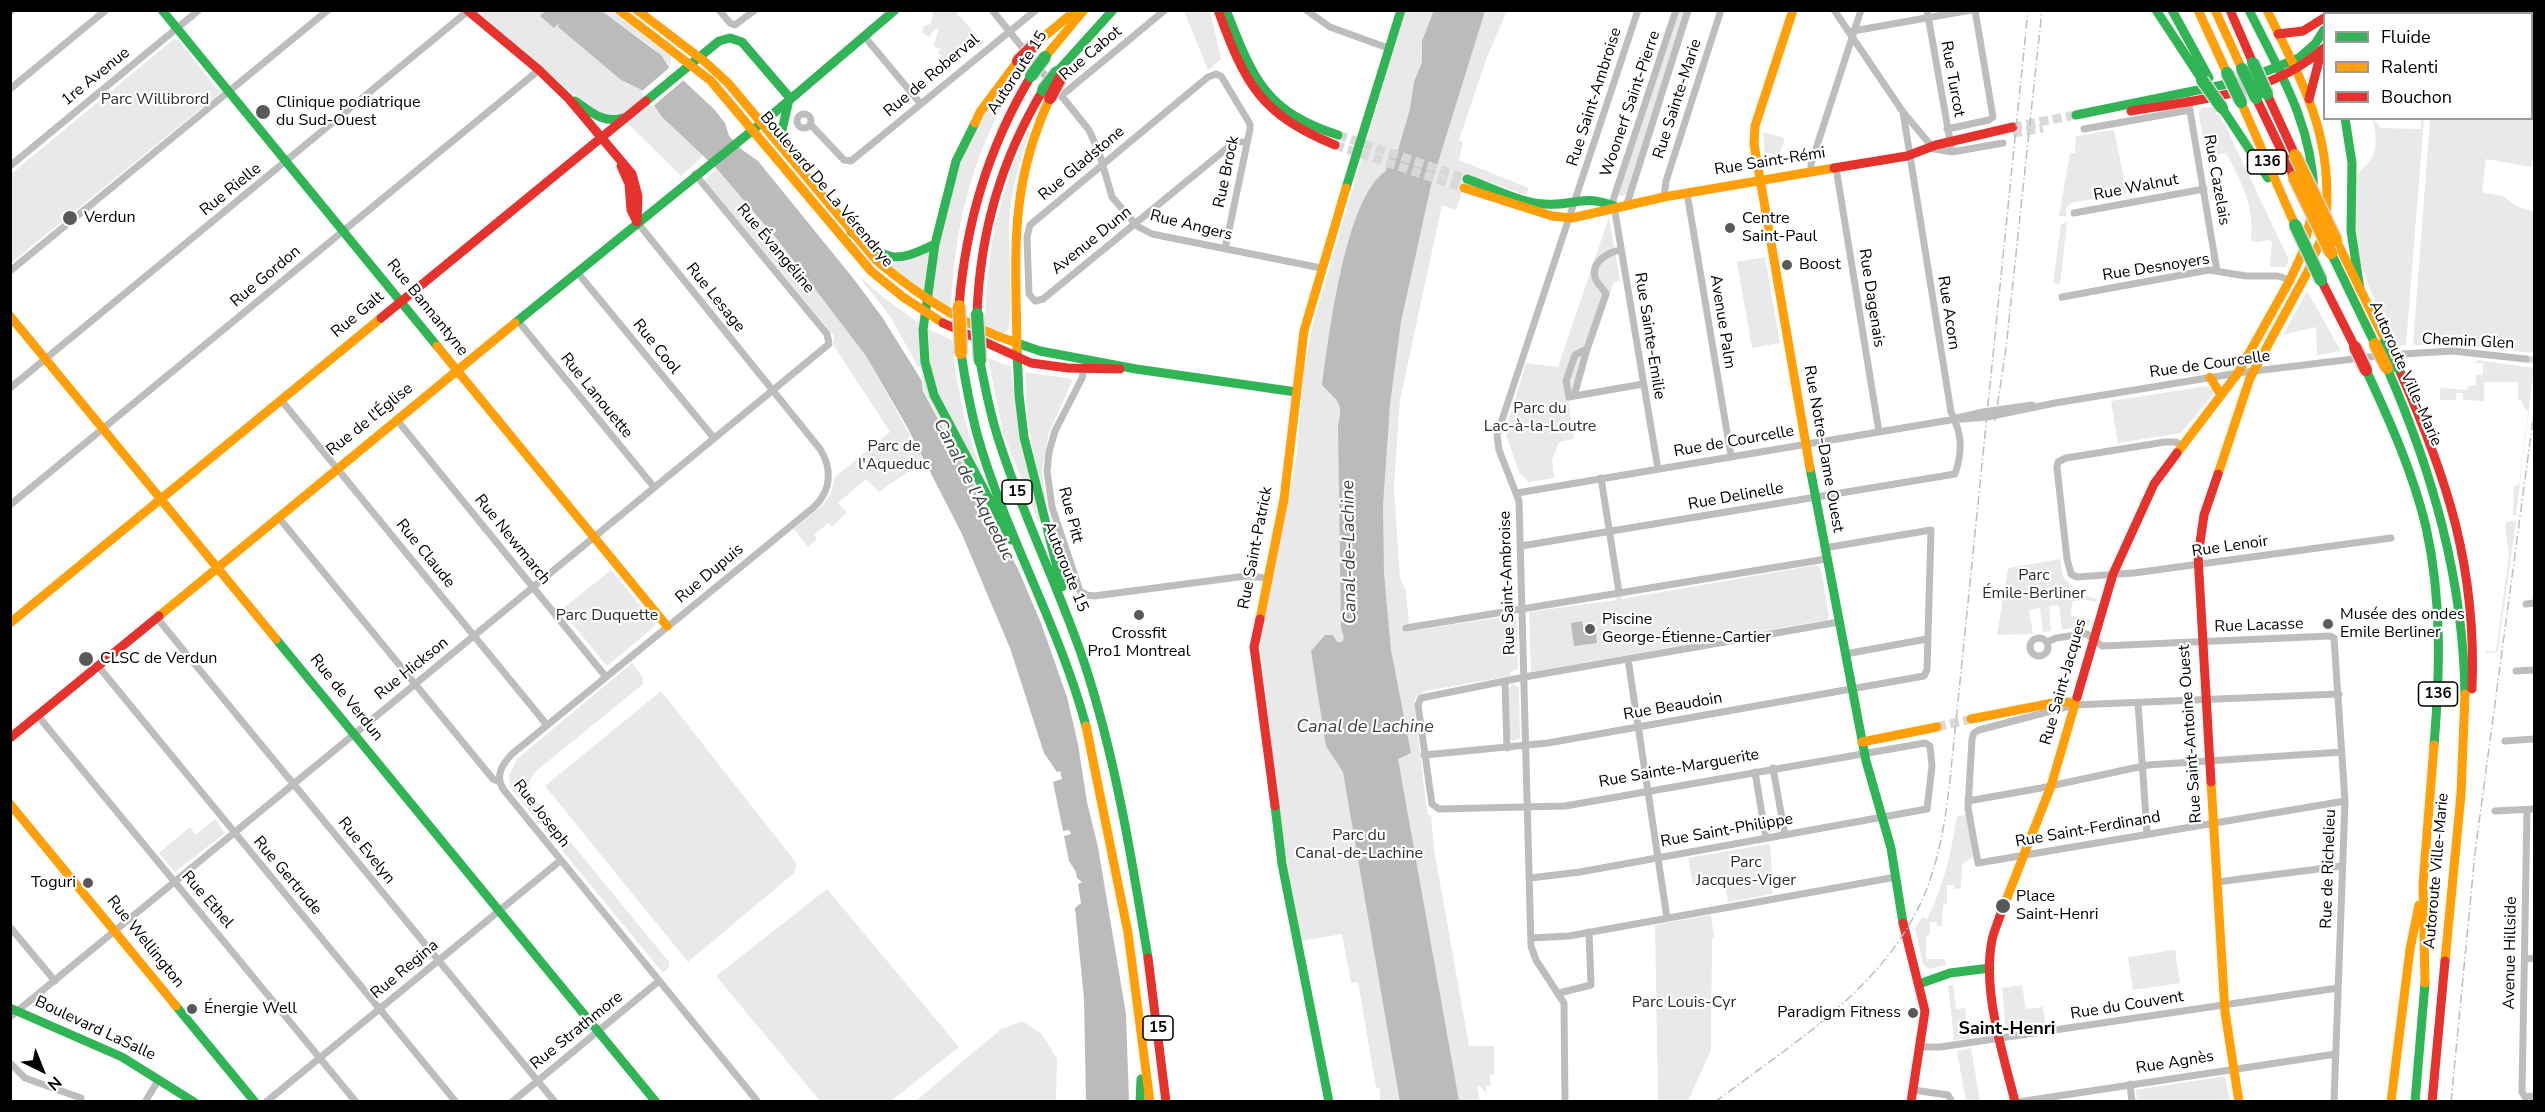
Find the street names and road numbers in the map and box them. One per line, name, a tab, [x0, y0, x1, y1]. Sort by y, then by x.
street label: Rue Cabot	[1056, 23, 1126, 85]
street label: Rue Saint-Ambroise	[1564, 25, 1626, 169]
street label: Autoroute 15	[984, 28, 1052, 118]
street label: Woonerf Saint-Pierre	[1597, 28, 1665, 180]
street label: Rue de Roberval	[880, 30, 984, 122]
street label: Rue Sainte-Marie	[1650, 37, 1706, 161]
street label: Rue Turcot	[1936, 39, 1968, 119]
street label: 1re Avenue	[58, 44, 134, 110]
street label: Boulevard De La Vérendrye	[755, 108, 897, 272]
street label: Rue Gladstone	[1035, 123, 1129, 205]
street label: Rue Cazelais	[2199, 133, 2233, 227]
street label: Rue Brock	[1210, 134, 1244, 210]
street label: Rue Saint-Rémi	[1713, 144, 1827, 180]
road number: 136	[2248, 150, 2286, 174]
street label: Rue Rielle	[197, 160, 265, 220]
street label: Rue Walnut	[2092, 170, 2180, 206]
street label: Rue Évangéline	[732, 200, 818, 298]
street label: Avenue Dunn	[1048, 203, 1136, 279]
street label: Rue Angers	[1148, 206, 1234, 246]
street label: Rue Gordon	[227, 242, 305, 312]
street label: Rue Dagenais	[1854, 247, 1888, 349]
street label: Rue Desnoyers	[2101, 250, 2211, 286]
street label: Rue Bannantyne	[382, 256, 472, 360]
street label: Rue Lesage	[681, 260, 749, 336]
street label: Rue Sainte-Emilie	[1629, 271, 1669, 401]
street label: Avenue Palm	[1705, 273, 1739, 371]
street label: Rue Acorn	[1933, 275, 1963, 351]
street label: Rue Galt	[328, 288, 388, 342]
street label: Autoroute Ville-Marie	[2364, 299, 2446, 449]
street label: Rue Cool	[628, 316, 684, 378]
street label: Chemin Glen	[2421, 330, 2515, 354]
street label: Rue de Courcelle	[2148, 347, 2272, 383]
street label: Rue Lanouette	[556, 349, 636, 443]
street label: Rue Notre-Dame Ouest	[1799, 364, 1847, 534]
street label: Rue de l'Église	[323, 379, 417, 461]
street label: Rue de Courcelle	[1672, 422, 1796, 462]
street label: Rue Delinelle	[1687, 479, 1785, 515]
road number: 15	[1002, 480, 1032, 504]
street label: Rue Pitt	[1053, 485, 1087, 545]
street label: Rue Saint-Patrick	[1235, 485, 1277, 611]
street label: Rue Newmarch	[470, 491, 554, 589]
street label: Rue Saint-Ambroise	[1496, 510, 1520, 656]
street label: Rue Claude	[391, 516, 459, 592]
street label: Autoroute 15	[1038, 519, 1092, 615]
street label: Rue Lenoir	[2191, 532, 2269, 562]
street label: Rue Dupuis	[672, 540, 748, 608]
street label: Rue Lacasse	[2214, 615, 2304, 637]
street label: Rue Saint-Jacques	[2037, 617, 2091, 747]
street label: Rue Hickson	[371, 633, 453, 705]
street label: Rue Saint-Antoine Ouest	[2175, 644, 2207, 824]
street label: Rue de Verdun	[305, 651, 387, 745]
road number: 136	[2418, 682, 2458, 706]
street label: Rue Beaudoin	[1622, 689, 1724, 725]
street label: Rue Sainte-Marguerite	[1597, 745, 1761, 793]
street label: Rue Joseph	[508, 776, 574, 852]
street label: Autoroute Ville-Marie	[2421, 792, 2453, 950]
street label: Rue Saint-Ferdinand	[2014, 808, 2162, 852]
street label: Rue de Richelieu	[2317, 809, 2341, 929]
street label: Rue Saint-Philippe	[1659, 810, 1795, 852]
street label: Rue Evelyn	[333, 814, 399, 888]
street label: Rue Gertrude	[249, 833, 325, 919]
street label: Rue Ethel	[177, 867, 237, 933]
street label: Rue Wellington	[102, 892, 188, 992]
street label: Avenue Hillside	[2500, 896, 2522, 1010]
street label: Rue Regina	[367, 936, 443, 1004]
street label: Rue Strathmore	[527, 988, 627, 1074]
street label: Rue du Couvent	[2069, 988, 2185, 1024]
street label: Boulevard LaSalle	[32, 993, 158, 1065]
road number: 15	[1143, 1016, 1173, 1040]
street label: Rue Agnès	[2135, 1047, 2215, 1079]

